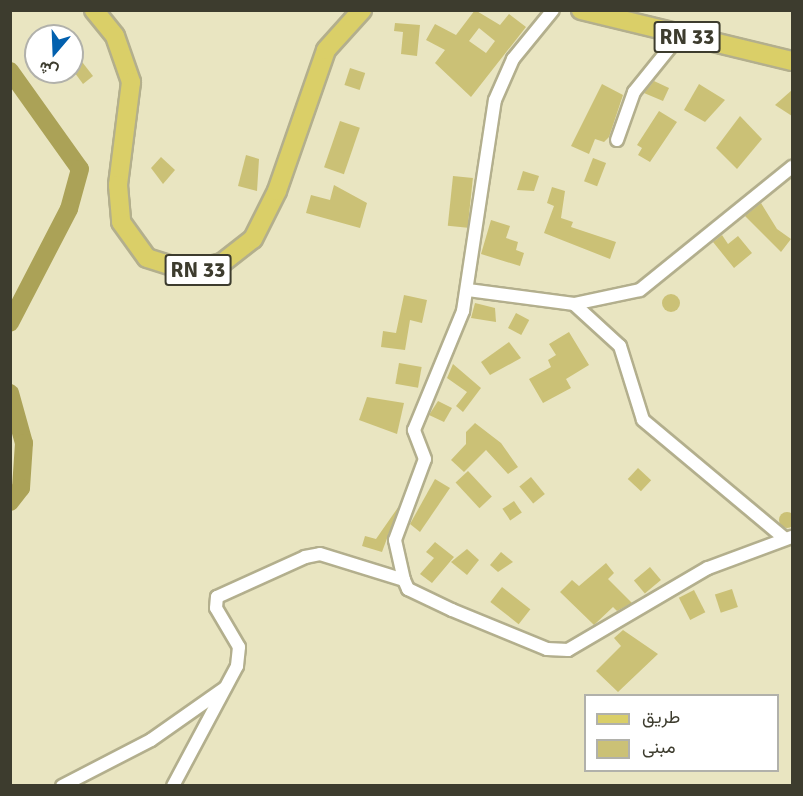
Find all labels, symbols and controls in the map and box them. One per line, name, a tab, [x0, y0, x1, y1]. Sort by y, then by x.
road number: RN 33	[652, 19, 722, 55]
north arrow	[24, 24, 84, 84]
text: ش	[36, 57, 61, 82]
road number: RN 33	[164, 252, 232, 288]
legend	[584, 694, 779, 772]
text: طريق	[642, 706, 680, 728]
text: مبنى	[642, 736, 676, 758]

